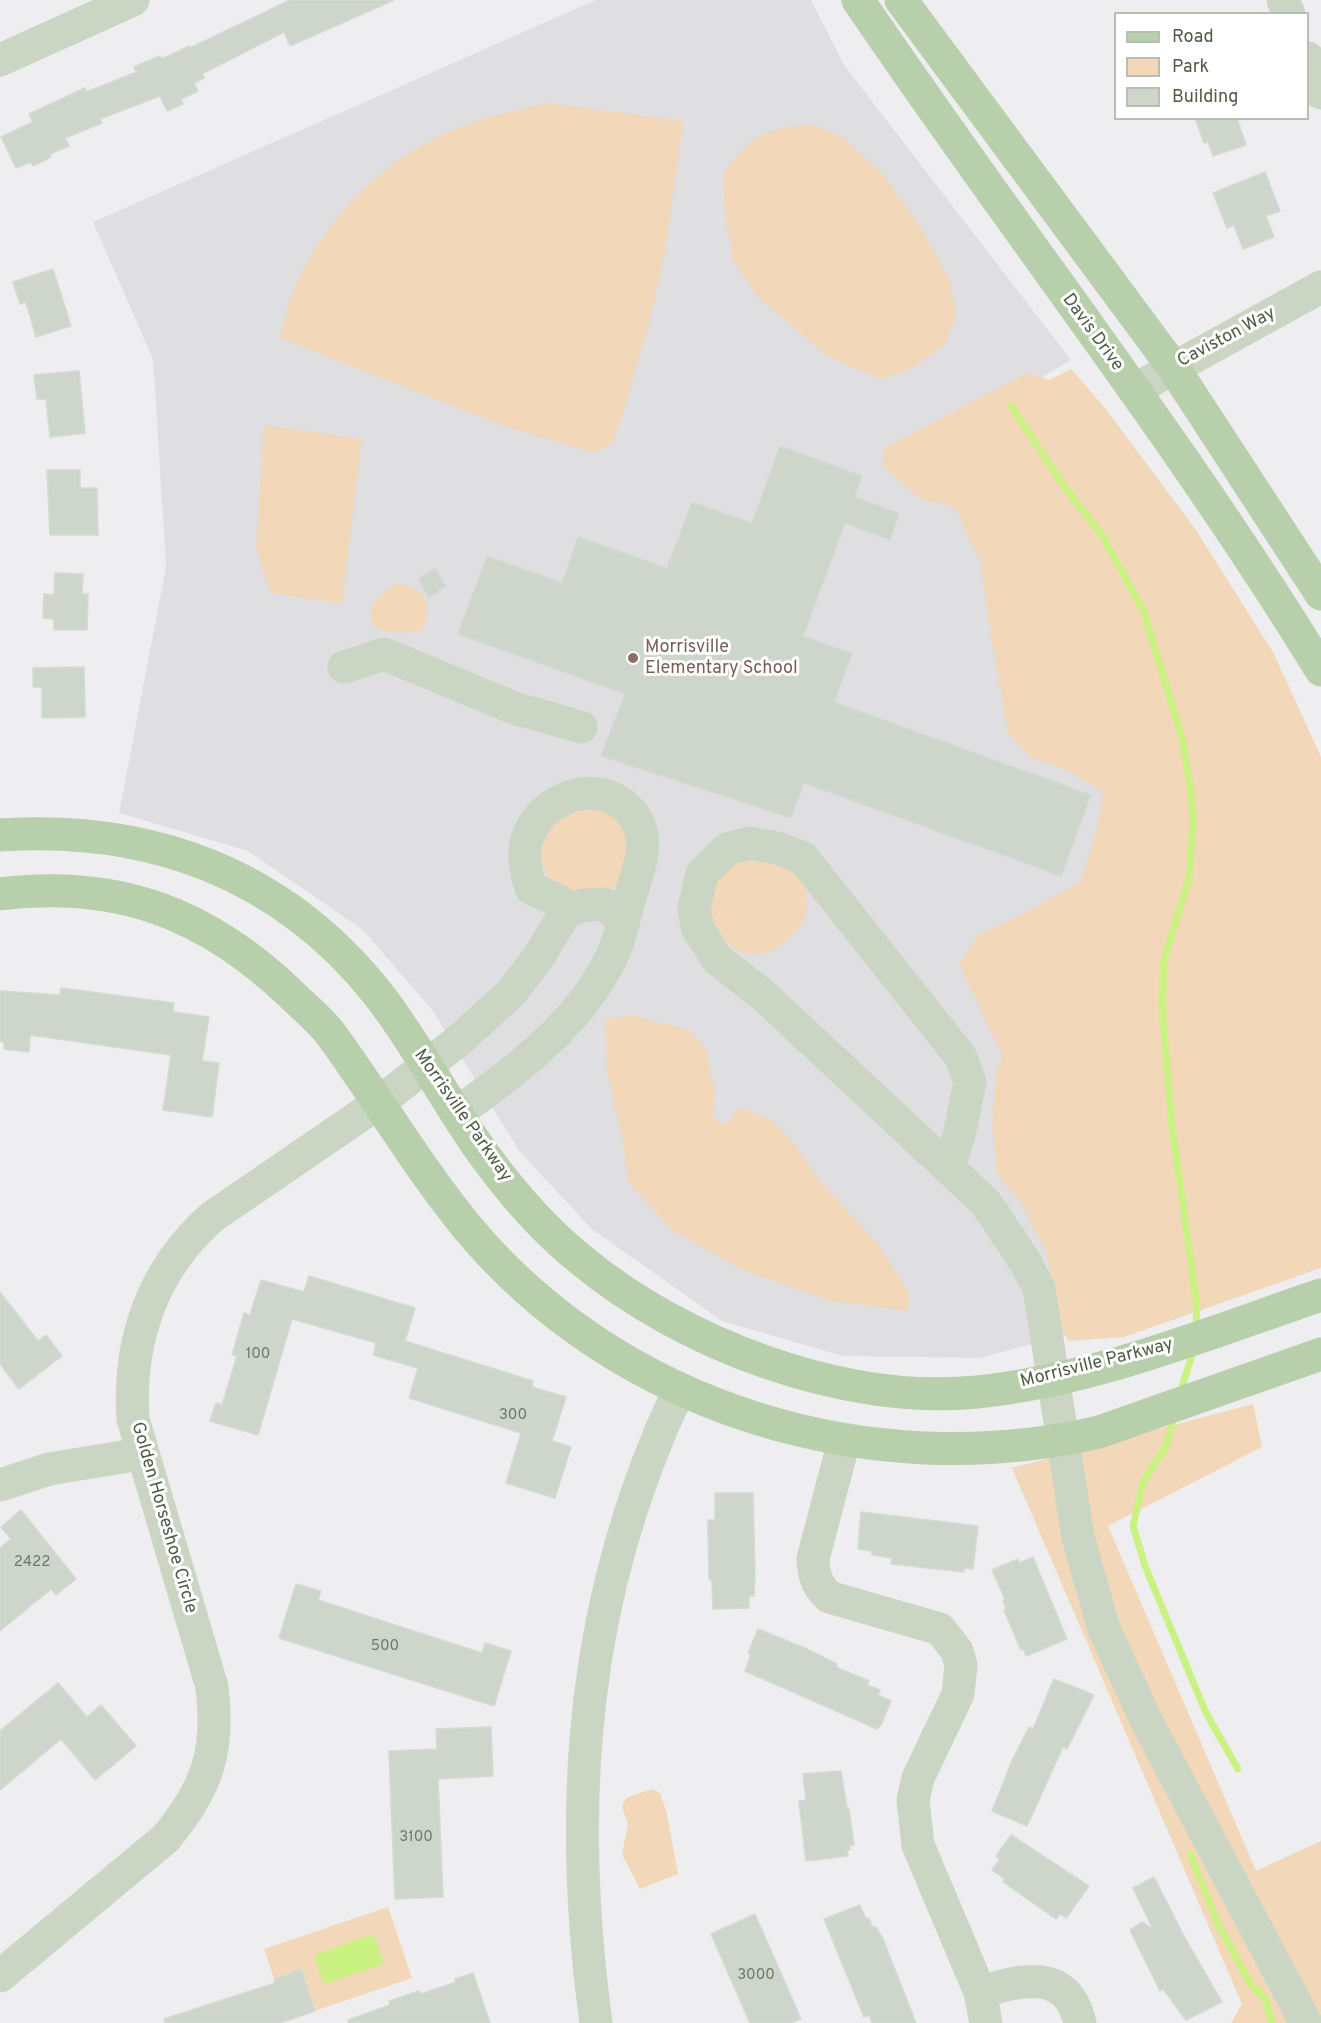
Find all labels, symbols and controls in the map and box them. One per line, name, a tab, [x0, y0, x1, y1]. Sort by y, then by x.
legend	[1114, 12, 1309, 120]
text: Road	[1172, 26, 1214, 49]
text: Park	[1172, 56, 1209, 79]
text: Building	[1172, 86, 1238, 109]
street label: Davis Drive	[1057, 290, 1127, 376]
street label: Caviston Way	[1174, 303, 1280, 373]
place label: Morrisville Elementary School	[645, 637, 798, 680]
marker: Morrisville Elementary School	[626, 651, 640, 665]
street label: Morrisville Parkway	[408, 1046, 516, 1186]
street label: Morrisville Parkway	[1018, 1335, 1176, 1393]
house number: 100	[246, 1346, 270, 1364]
house number: 300	[499, 1407, 527, 1425]
street label: Golden Horseshoe Circle	[125, 1420, 201, 1616]
house number: 2422	[14, 1554, 50, 1572]
house number: 500	[371, 1638, 399, 1656]
house number: 3100	[399, 1829, 433, 1847]
house number: 3000	[737, 1967, 775, 1985]

